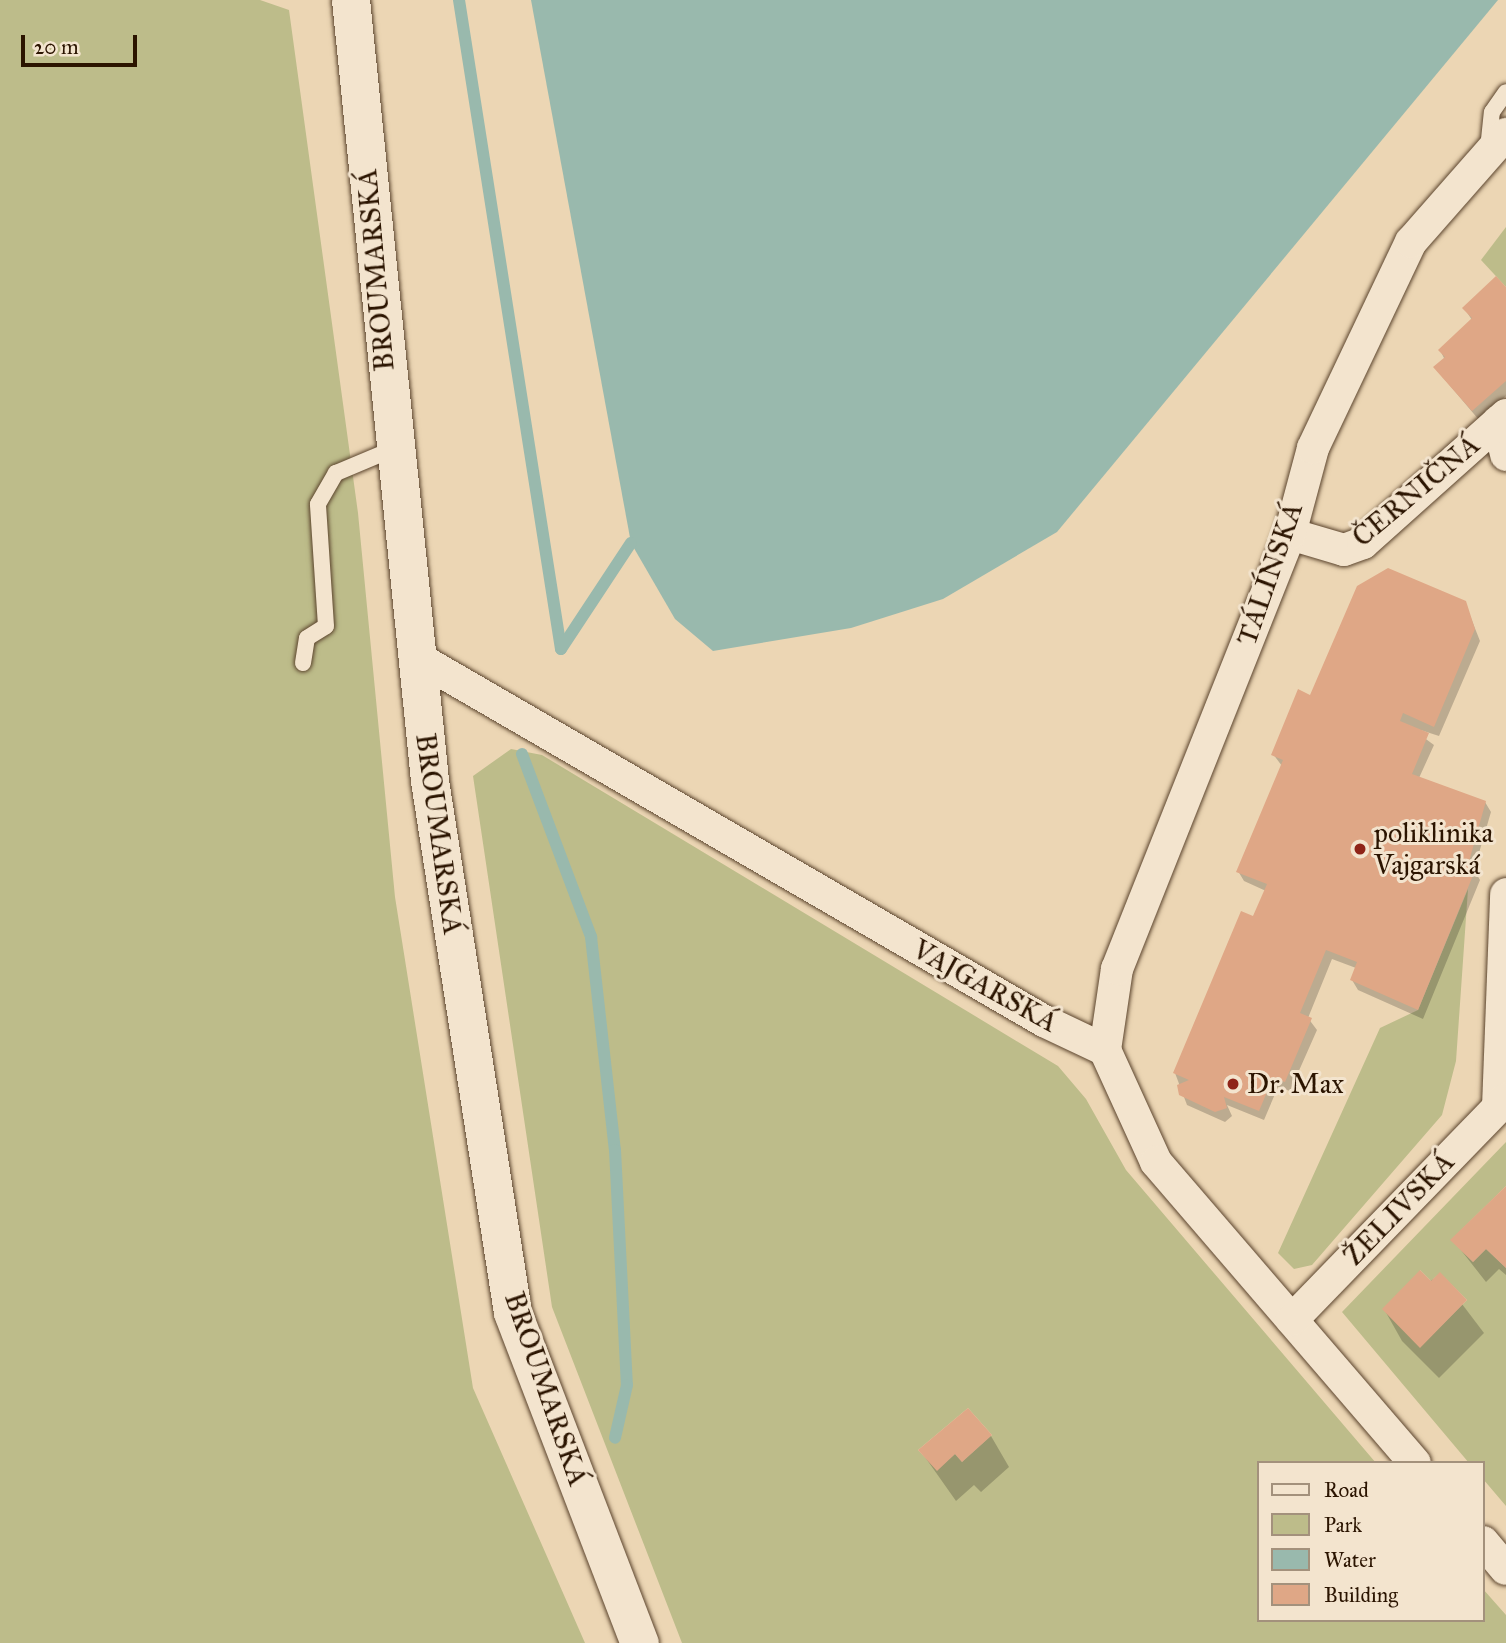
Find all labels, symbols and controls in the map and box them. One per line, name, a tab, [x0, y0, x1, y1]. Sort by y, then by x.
scale bar	[24, 21, 140, 65]
text: 20 m	[34, 34, 79, 60]
street label: BROUMARSKÁ	[350, 167, 402, 373]
street label: ČERNIČNÁ	[1346, 428, 1486, 554]
street label: TÁLÍNSKÁ	[1230, 498, 1310, 650]
street label: BROUMARSKÁ	[408, 731, 470, 937]
place label: poliklinika Vajgarská	[1374, 816, 1493, 882]
marker: poliklinika Vajgarská	[1352, 841, 1368, 857]
street label: VAJGARSKÁ	[907, 932, 1063, 1040]
place label: Dr. Max	[1247, 1067, 1344, 1101]
marker: Dr. Max	[1225, 1076, 1241, 1092]
street label: ŽELIVSKÁ	[1337, 1145, 1461, 1273]
street label: BROUMARSKÁ	[497, 1288, 595, 1490]
legend	[1258, 1461, 1485, 1622]
text: Road	[1324, 1477, 1369, 1503]
text: Park	[1324, 1512, 1362, 1538]
text: Water	[1324, 1547, 1376, 1573]
text: Building	[1324, 1582, 1398, 1608]

